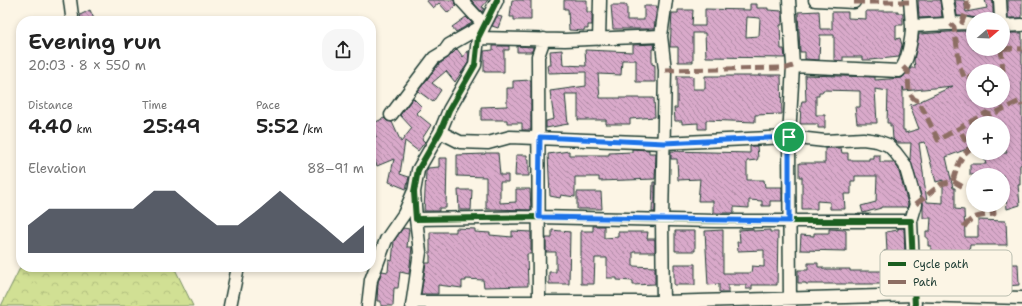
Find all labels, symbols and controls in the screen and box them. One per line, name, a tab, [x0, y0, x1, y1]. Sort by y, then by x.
north arrow	[966, 12, 1010, 56]
map controls	[966, 12, 1010, 212]
text: Evening run	[28, 27, 161, 56]
button: share	[322, 29, 364, 71]
text: 20:03 · 8 × 550 m	[28, 57, 146, 74]
button: locate	[966, 64, 1010, 108]
text: Distance	[28, 98, 73, 113]
text: Time	[142, 98, 167, 113]
text: Pace	[256, 98, 280, 113]
text: 4.40	[28, 113, 73, 139]
text: 25:49	[142, 113, 200, 139]
text: 5:52	[256, 113, 299, 139]
button: +	[966, 116, 1010, 160]
pin	[772, 120, 806, 154]
text: km	[73, 122, 92, 137]
text: /km	[299, 122, 323, 137]
icon: arrive	[778, 126, 800, 148]
text: Elevation	[28, 160, 86, 177]
text: 88–91 m	[307, 160, 364, 177]
button: −	[966, 168, 1010, 212]
legend	[880, 250, 1012, 296]
text: Cycle path	[913, 257, 969, 272]
text: Path	[913, 275, 937, 290]

